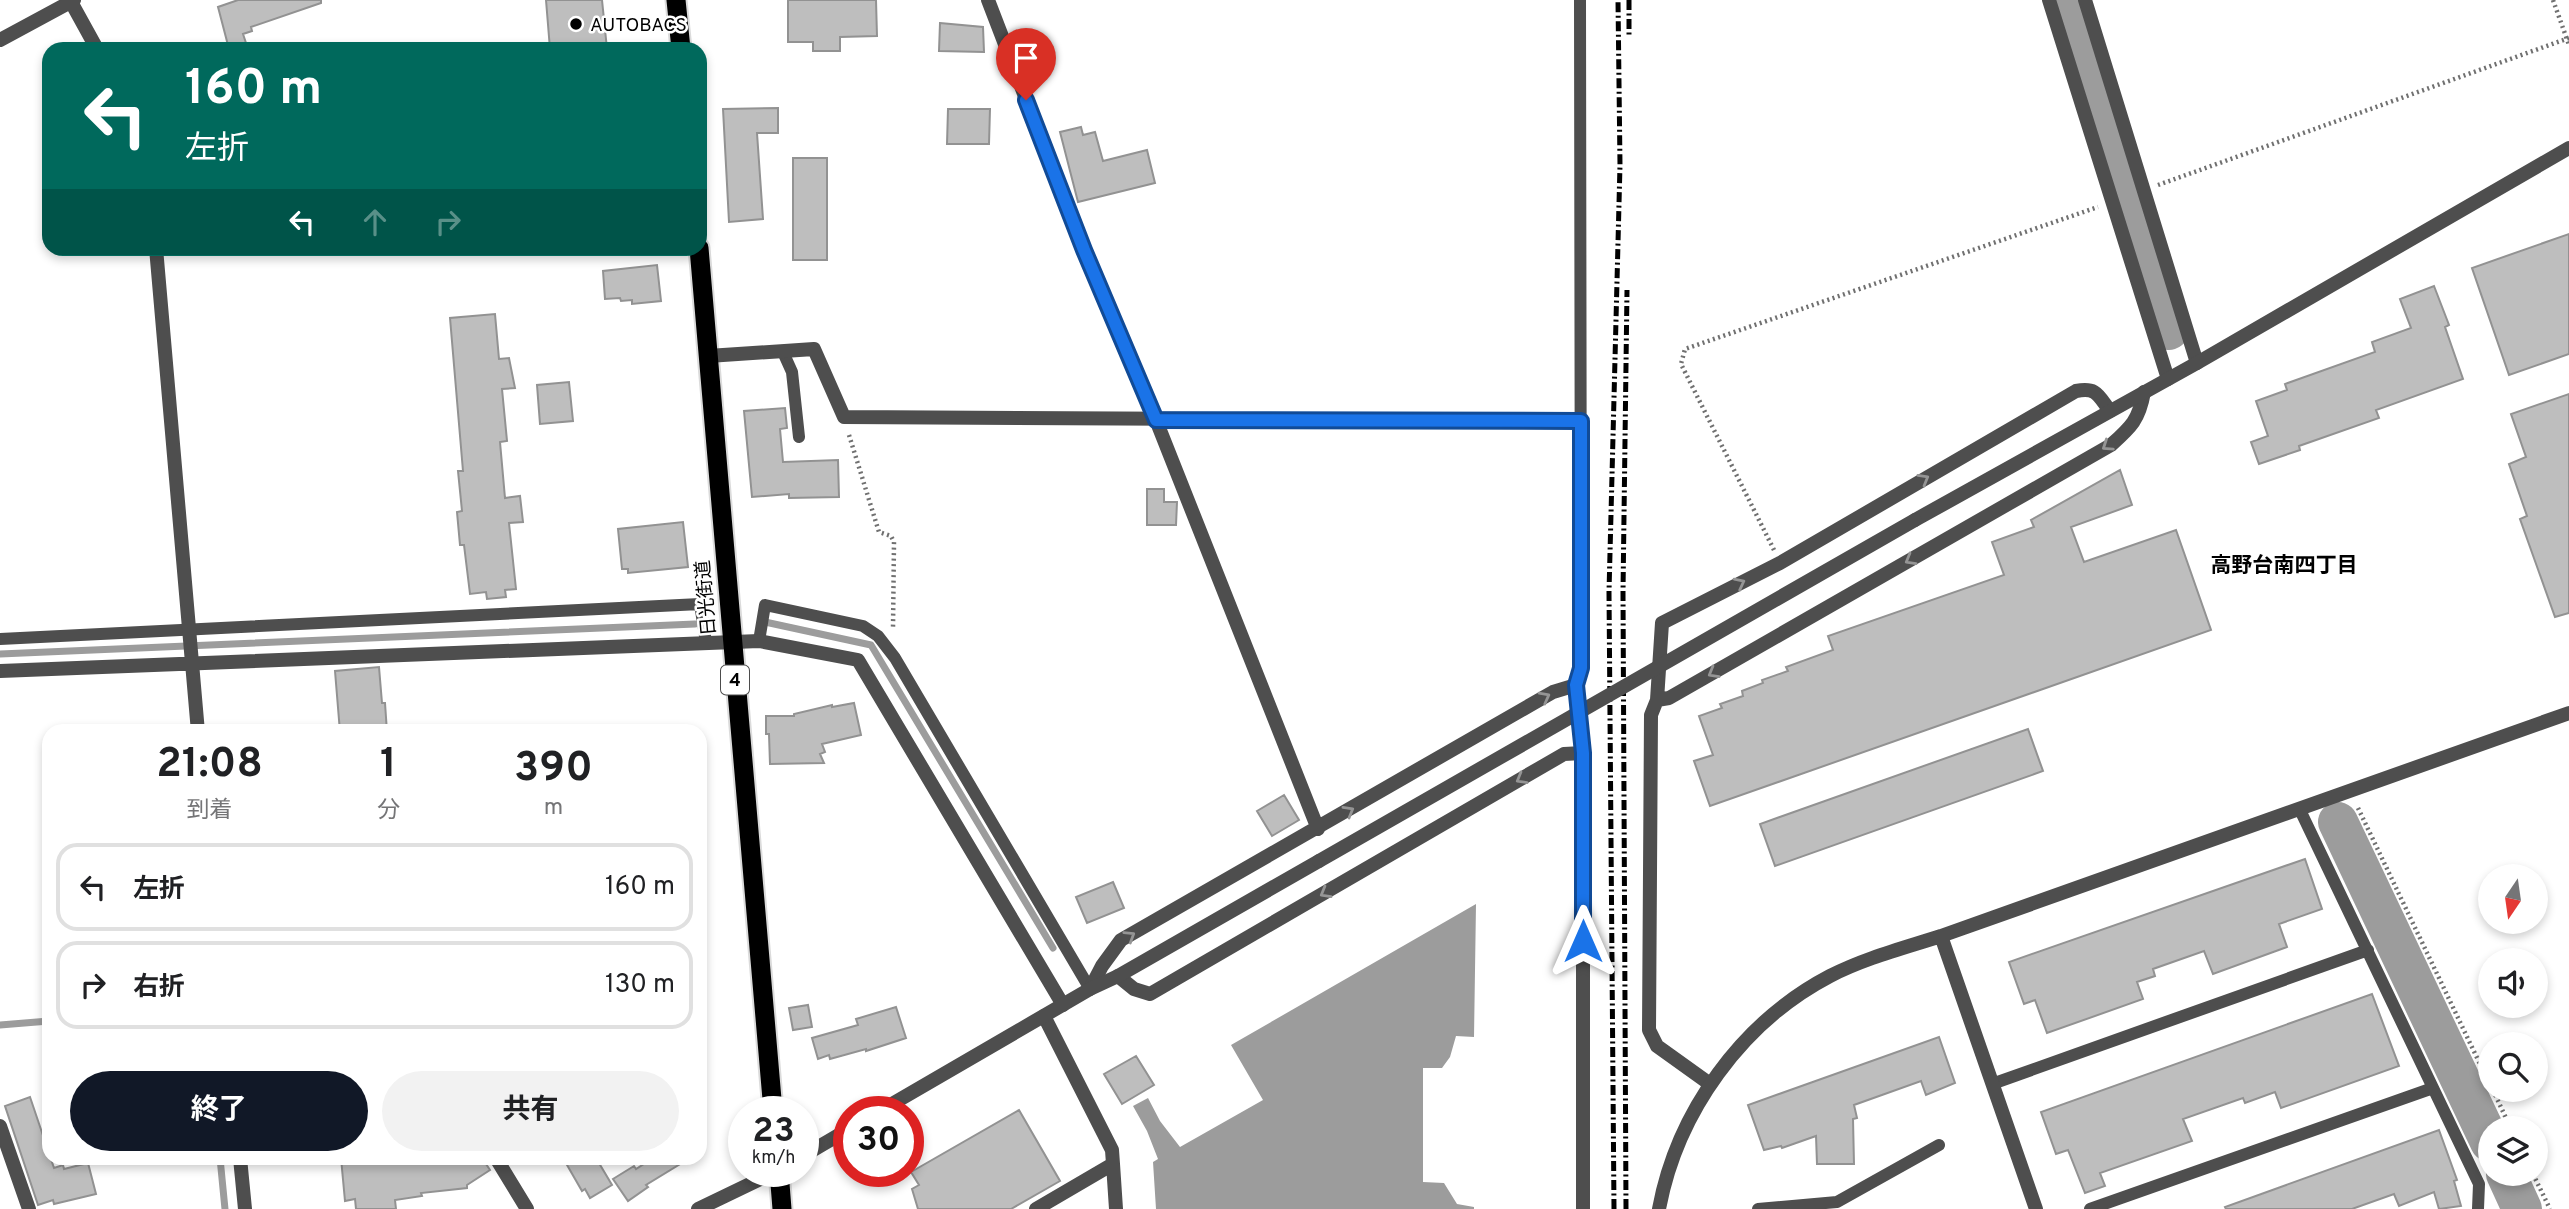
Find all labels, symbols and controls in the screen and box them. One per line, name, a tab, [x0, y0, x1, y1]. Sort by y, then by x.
place label: AUTOBACS	[590, 14, 687, 38]
marker: AUTOBACS	[568, 16, 584, 32]
pin	[996, 28, 1056, 100]
icon: arrive	[1007, 39, 1045, 77]
text: 160 m	[185, 60, 322, 122]
icon: left	[70, 70, 161, 161]
text: 左折	[185, 130, 249, 170]
icon: left	[283, 203, 321, 241]
icon: ahead	[356, 203, 394, 241]
icon: right	[429, 203, 467, 241]
one-way arrow	[2102, 438, 2115, 450]
one-way arrow	[1916, 475, 1929, 488]
one-way arrow	[1905, 552, 1918, 565]
district label: 高野台南四丁目	[2211, 553, 2358, 580]
street label: 日光街道	[692, 559, 722, 637]
one-way arrow	[1733, 578, 1745, 592]
one-way arrow	[1708, 665, 1720, 678]
road number: 4	[721, 666, 749, 694]
one-way arrow	[1538, 691, 1551, 705]
text: 21:08	[156, 739, 263, 792]
text: 1	[380, 739, 397, 792]
text: 390	[514, 743, 593, 796]
one-way arrow	[1516, 771, 1529, 784]
text: m	[544, 794, 563, 823]
text: 到着	[186, 797, 232, 826]
text: 分	[377, 797, 400, 826]
one-way arrow	[1341, 806, 1354, 819]
north arrow	[2478, 864, 2548, 934]
map controls	[2478, 864, 2548, 1186]
icon: left	[74, 868, 112, 906]
text: 160 m	[605, 871, 675, 904]
text: 左折	[133, 874, 185, 907]
one-way arrow	[1319, 885, 1332, 898]
position arrow	[1546, 904, 1620, 978]
one-way arrow	[1122, 931, 1135, 944]
button: sound	[2478, 948, 2548, 1018]
icon: right	[74, 966, 112, 1004]
text: 130 m	[605, 969, 675, 1002]
text: 右折	[133, 972, 185, 1005]
button: search	[2478, 1032, 2548, 1102]
button: 終了	[70, 1071, 368, 1151]
button: 共有	[382, 1071, 679, 1151]
speed limit sign: 30	[833, 1096, 924, 1187]
text: 23	[752, 1110, 795, 1154]
button: layers	[2478, 1116, 2548, 1186]
text: km/h	[752, 1147, 795, 1170]

